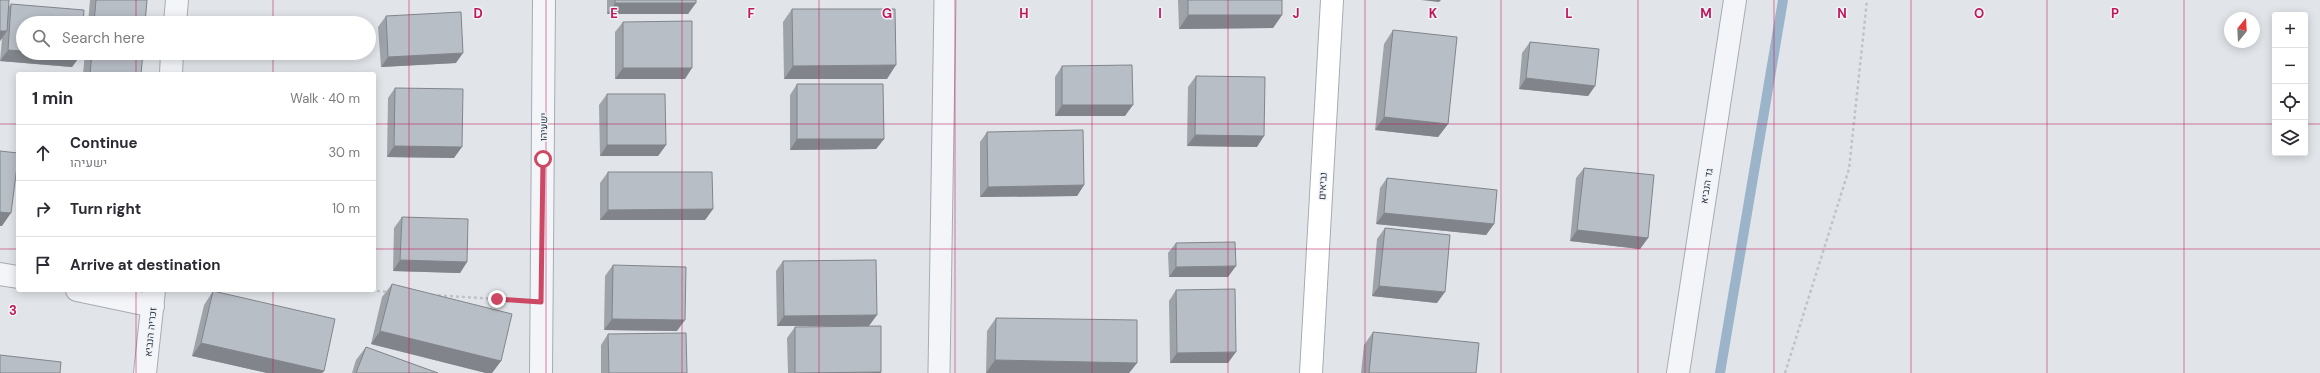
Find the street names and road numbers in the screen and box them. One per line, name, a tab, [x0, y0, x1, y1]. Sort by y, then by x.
street label: ישעיהו	[537, 113, 550, 141]
street label: גד הנביא	[1697, 167, 1716, 205]
street label: נביאים	[1315, 172, 1330, 200]
street label: זכריה הנביא	[141, 306, 160, 357]

